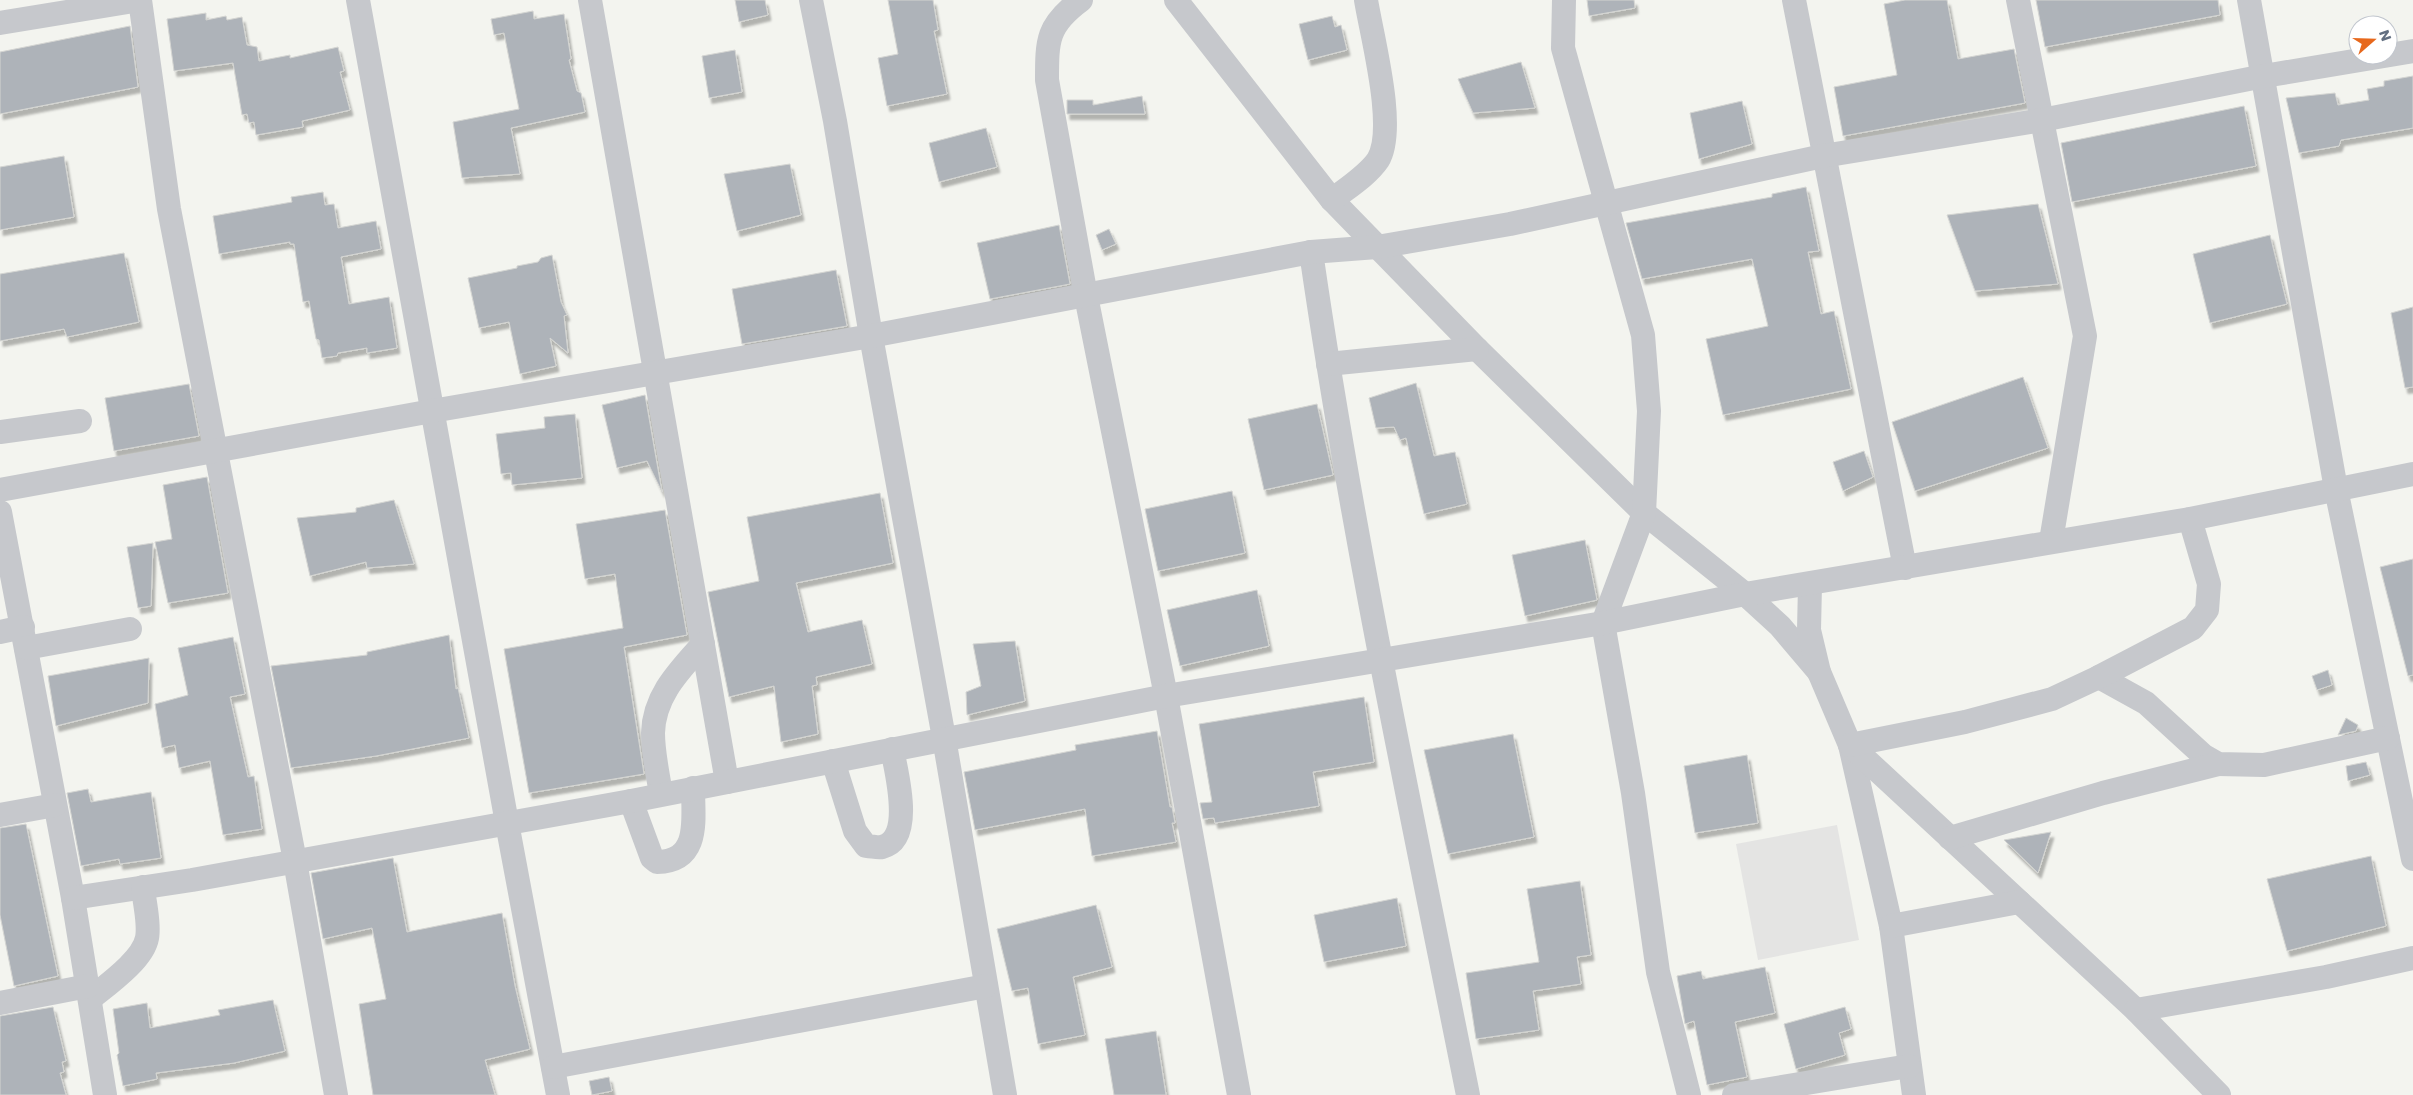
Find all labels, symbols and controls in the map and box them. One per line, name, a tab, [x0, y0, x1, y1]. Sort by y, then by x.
north arrow	[2348, 15, 2398, 65]
text: N	[2374, 27, 2396, 44]

